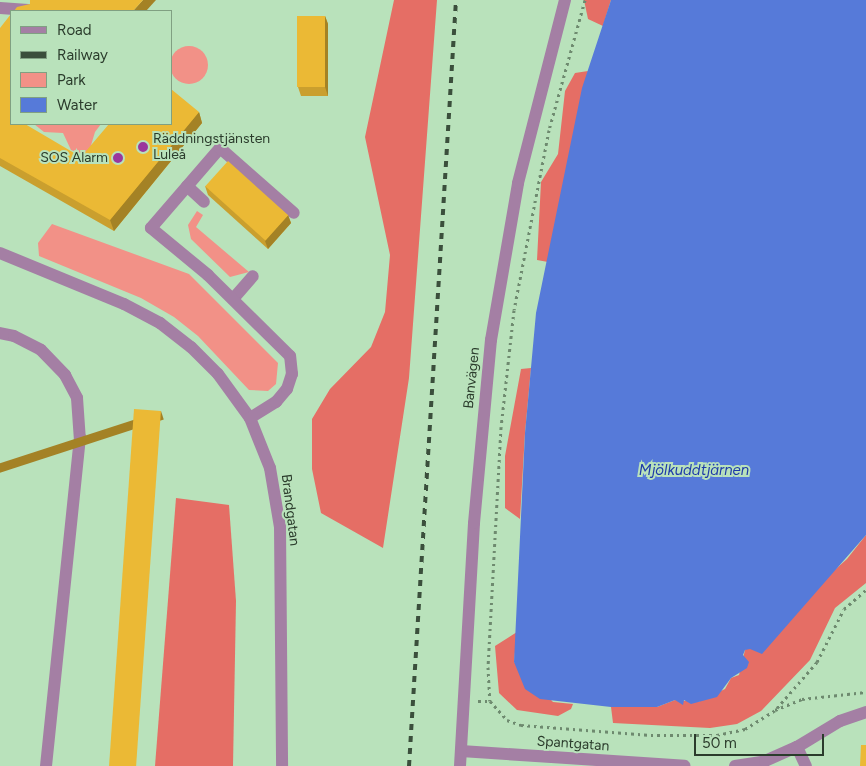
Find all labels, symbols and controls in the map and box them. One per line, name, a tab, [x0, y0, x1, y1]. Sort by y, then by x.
legend	[10, 10, 172, 125]
text: Road	[57, 21, 92, 39]
text: Railway	[57, 46, 108, 64]
text: Park	[57, 71, 86, 89]
text: Water	[57, 96, 97, 114]
place label: Räddningstjänsten Luleå	[153, 131, 270, 164]
marker: Räddningstjänsten Luleå	[137, 141, 149, 153]
place label: SOS Alarm	[40, 150, 108, 166]
marker: SOS Alarm	[112, 152, 124, 164]
street label: Banvägen	[460, 347, 484, 409]
water label: Mjölkuddtjärnen	[639, 462, 749, 480]
street label: Brandgatan	[277, 473, 303, 547]
scale bar	[696, 724, 826, 756]
street label: Spantgatan	[536, 733, 610, 755]
text: 50 m	[702, 734, 737, 752]

